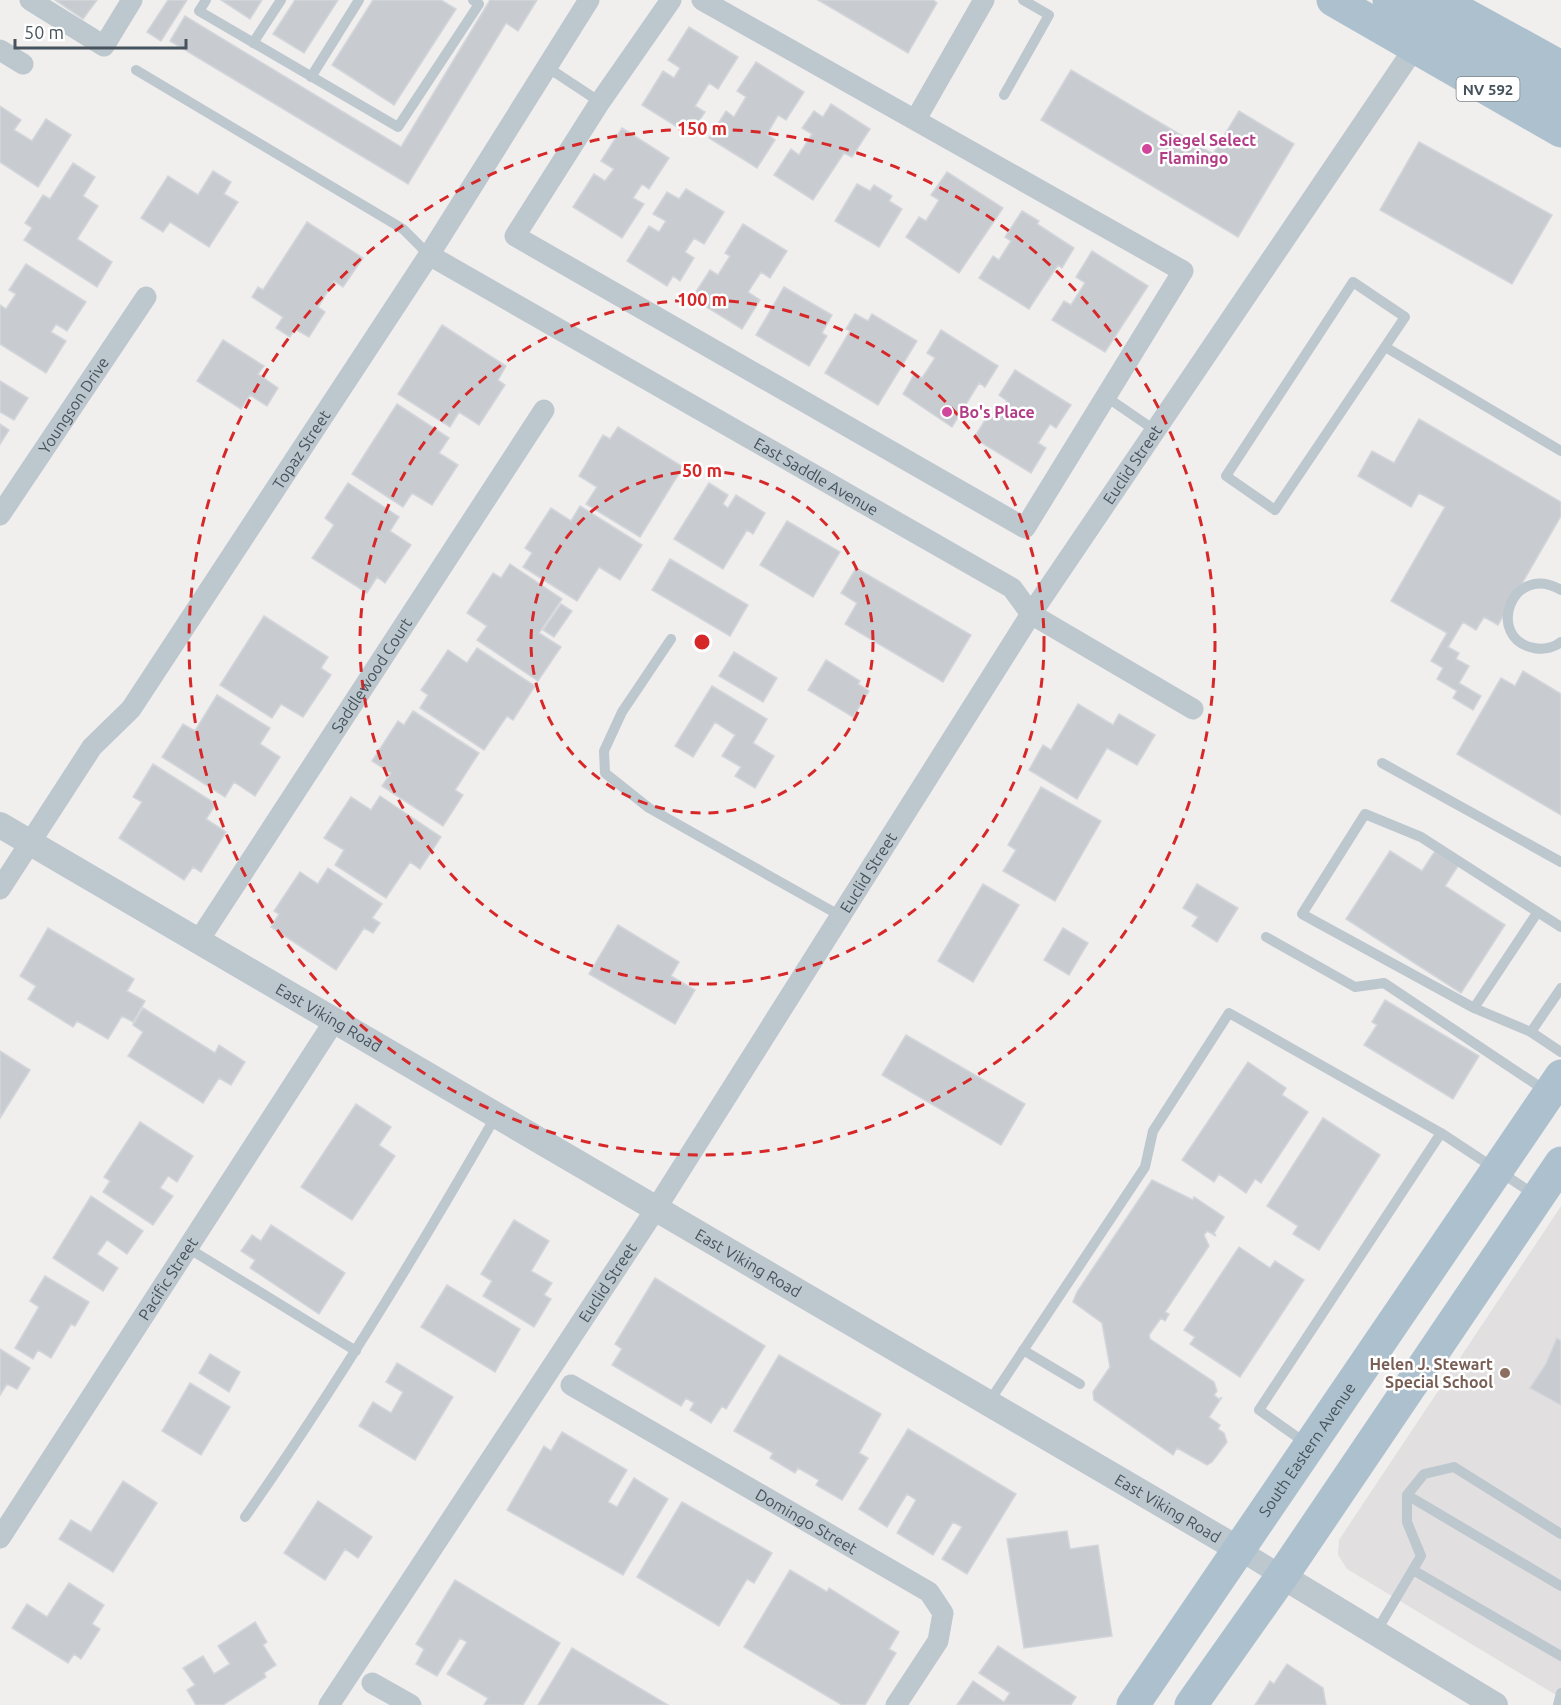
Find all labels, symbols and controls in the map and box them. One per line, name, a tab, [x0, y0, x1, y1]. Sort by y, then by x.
scale bar	[15, 12, 186, 50]
text: 50 m	[24, 22, 64, 42]
road number: NV 592	[1456, 77, 1520, 101]
text: 150 m	[677, 118, 727, 138]
place label: Siegel Select Flamingo	[1159, 131, 1256, 167]
marker: Siegel Select Flamingo	[1140, 142, 1154, 156]
text: 100 m	[677, 289, 727, 309]
street label: Youngson Drive	[35, 354, 112, 457]
place label: Bo's Place	[959, 403, 1035, 421]
marker: Bo's Place	[940, 405, 954, 419]
street label: Topaz Street	[269, 406, 334, 492]
street label: Euclid Street	[1099, 421, 1166, 507]
street label: East Saddle Avenue	[751, 434, 882, 519]
text: 50 m	[682, 460, 722, 480]
street label: Saddlewood Court	[327, 614, 416, 736]
centre of rings	[692, 632, 712, 652]
street label: Euclid Street	[836, 828, 900, 916]
street label: East Viking Road	[273, 979, 385, 1055]
street label: East Viking Road	[692, 1225, 805, 1301]
street label: Pacific Street	[134, 1233, 201, 1323]
street label: Euclid Street	[575, 1239, 640, 1326]
place label: Helen J. Stewart Special School	[1369, 1355, 1493, 1391]
marker: Helen J. Stewart Special School	[1498, 1366, 1512, 1380]
street label: South Eastern Avenue	[1255, 1379, 1359, 1520]
street label: East Viking Road	[1112, 1470, 1224, 1546]
street label: Domingo Street	[752, 1485, 861, 1558]

